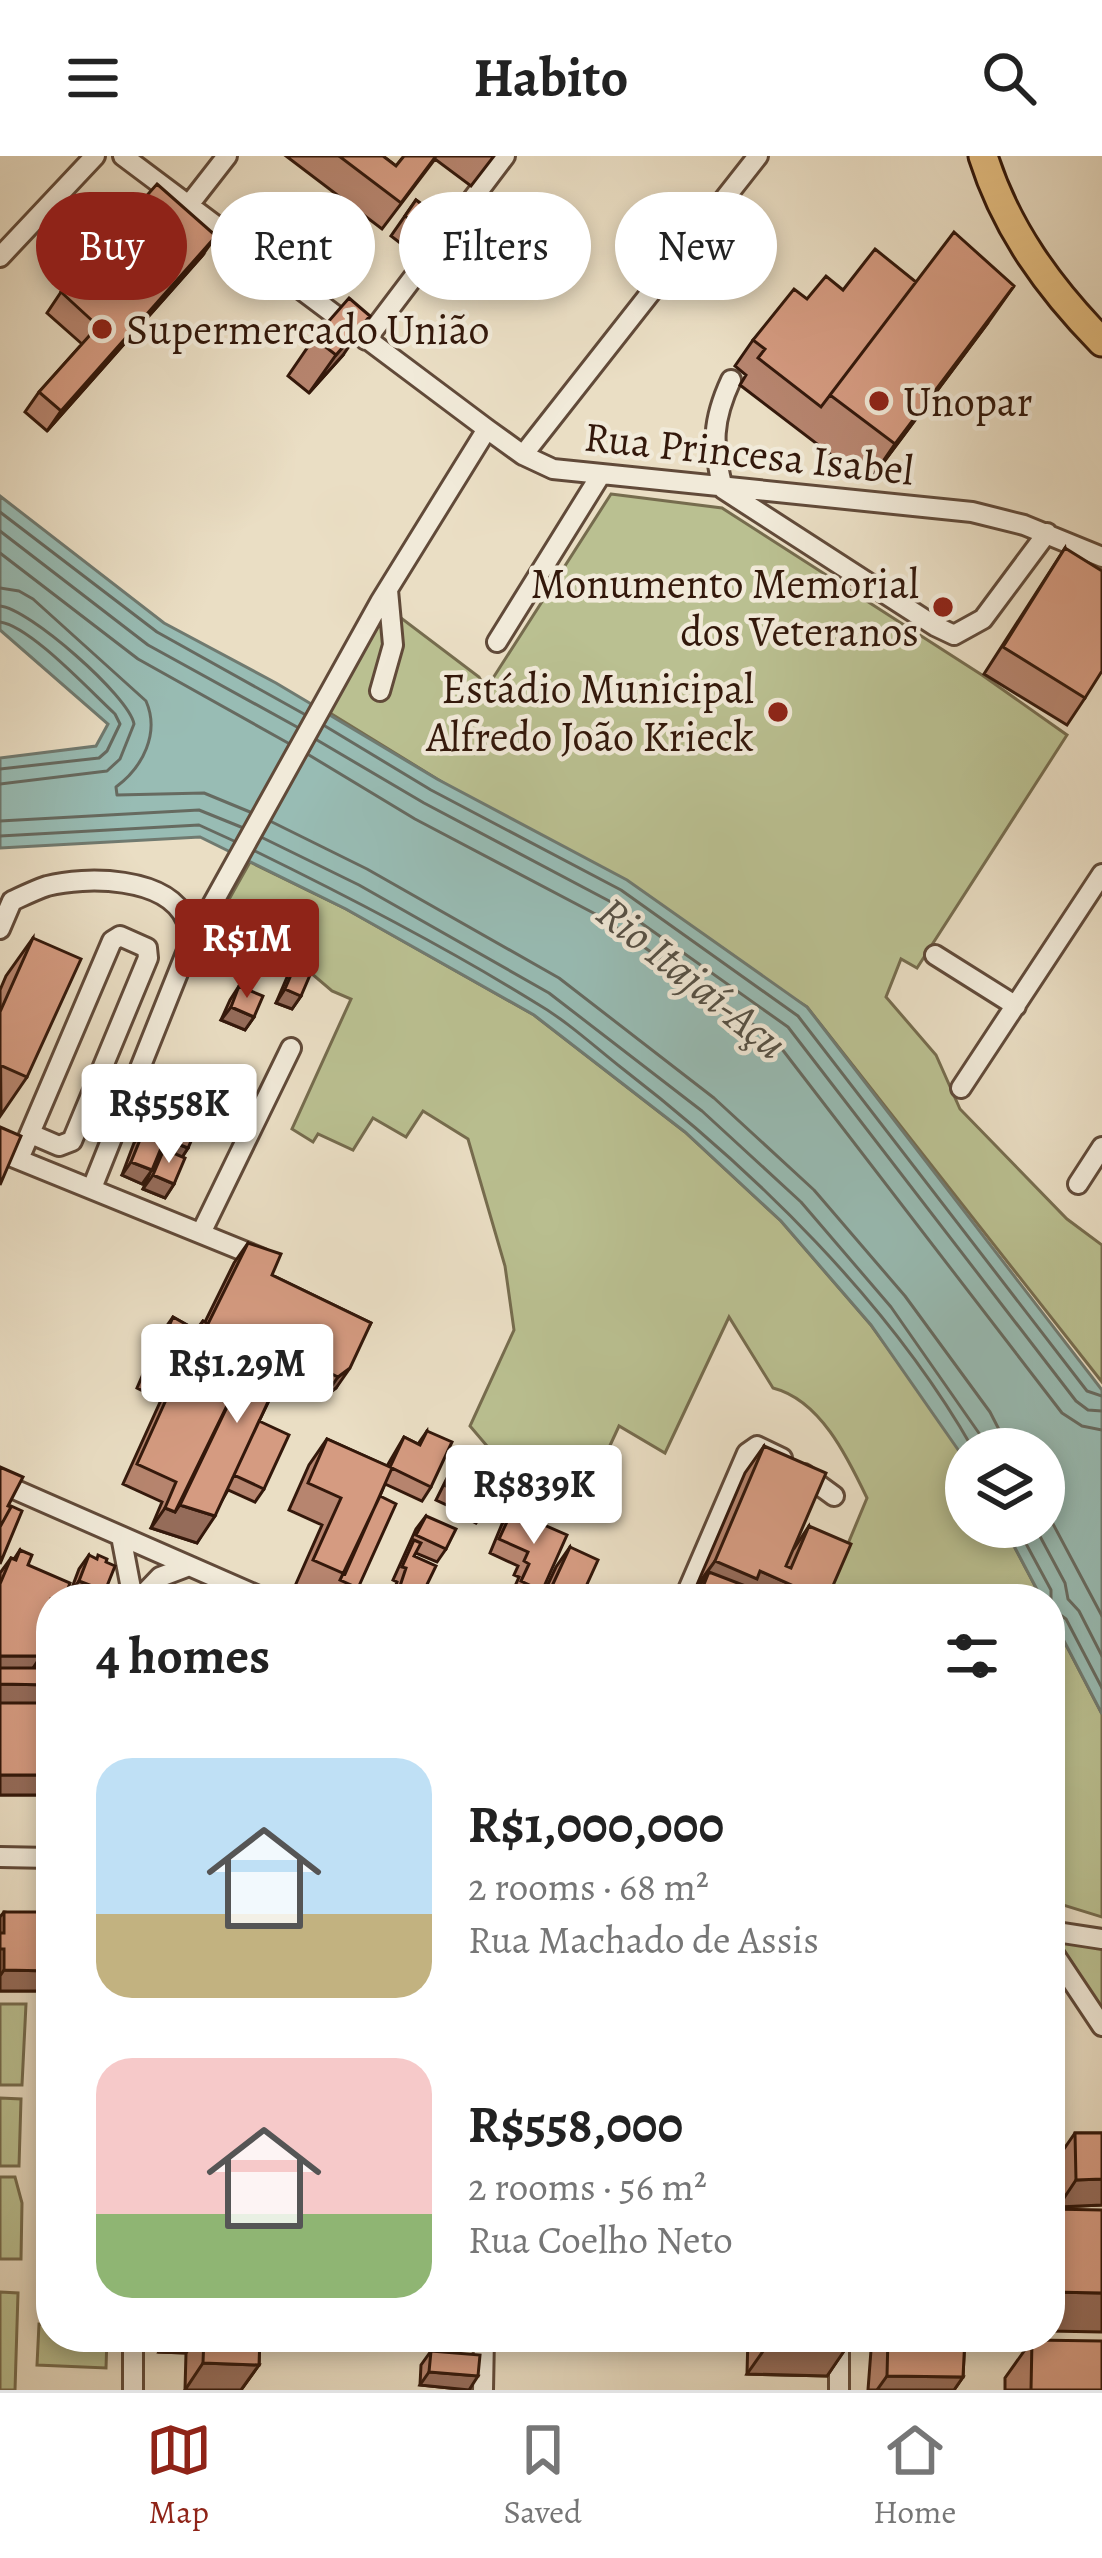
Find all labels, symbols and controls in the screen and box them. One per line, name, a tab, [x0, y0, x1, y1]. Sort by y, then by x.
text: Habito	[474, 41, 628, 115]
icon: menu	[60, 45, 126, 111]
icon: search	[976, 45, 1042, 111]
chip: Buy	[36, 192, 187, 300]
chip: Rent	[211, 192, 375, 300]
chip: Filters	[399, 192, 591, 300]
chip: New	[615, 192, 777, 300]
place label: Supermercado União	[126, 301, 489, 358]
marker: Supermercado União	[89, 316, 115, 342]
place label: Unopar	[903, 373, 1033, 430]
marker: Unopar	[866, 388, 892, 414]
street label: Rua Princesa Isabel	[582, 407, 916, 499]
place label: Monumento Memorial dos Veteranos	[531, 555, 919, 660]
marker: Monumento Memorial dos Veteranos	[930, 594, 956, 620]
place label: Estádio Municipal Alfredo João Krieck	[425, 660, 754, 765]
marker: Estádio Municipal Alfredo João Krieck	[765, 699, 791, 725]
water label: Rio Itajaí-Açu	[584, 882, 800, 1074]
pin: R$1M	[176, 899, 318, 1001]
text: R$1M	[202, 911, 292, 964]
pin: R$558K	[71, 1064, 267, 1166]
text: R$558K	[109, 1076, 229, 1129]
pin: R$1.29M	[126, 1324, 348, 1426]
text: R$1.29M	[168, 1336, 306, 1389]
map controls	[945, 1428, 1065, 1548]
button: layers	[945, 1428, 1065, 1548]
pin: R$839K	[436, 1445, 632, 1547]
text: R$839K	[473, 1457, 595, 1510]
text: 4 homes	[96, 1621, 270, 1691]
icon: filters	[939, 1623, 1005, 1689]
text: R$1,000,000	[468, 1790, 724, 1860]
icon: home	[192, 1806, 336, 1950]
text: 2 rooms · 68 m²	[468, 1860, 709, 1913]
text: Rua Machado de Assis	[468, 1913, 819, 1966]
text: R$558,000	[468, 2090, 683, 2160]
icon: home	[192, 2106, 336, 2250]
text: 2 rooms · 56 m²	[468, 2160, 707, 2213]
text: Rua Coelho Neto	[468, 2213, 733, 2266]
tab: Map	[146, 2417, 212, 2534]
tab: Saved	[503, 2417, 582, 2534]
tab: Home	[873, 2417, 956, 2534]

